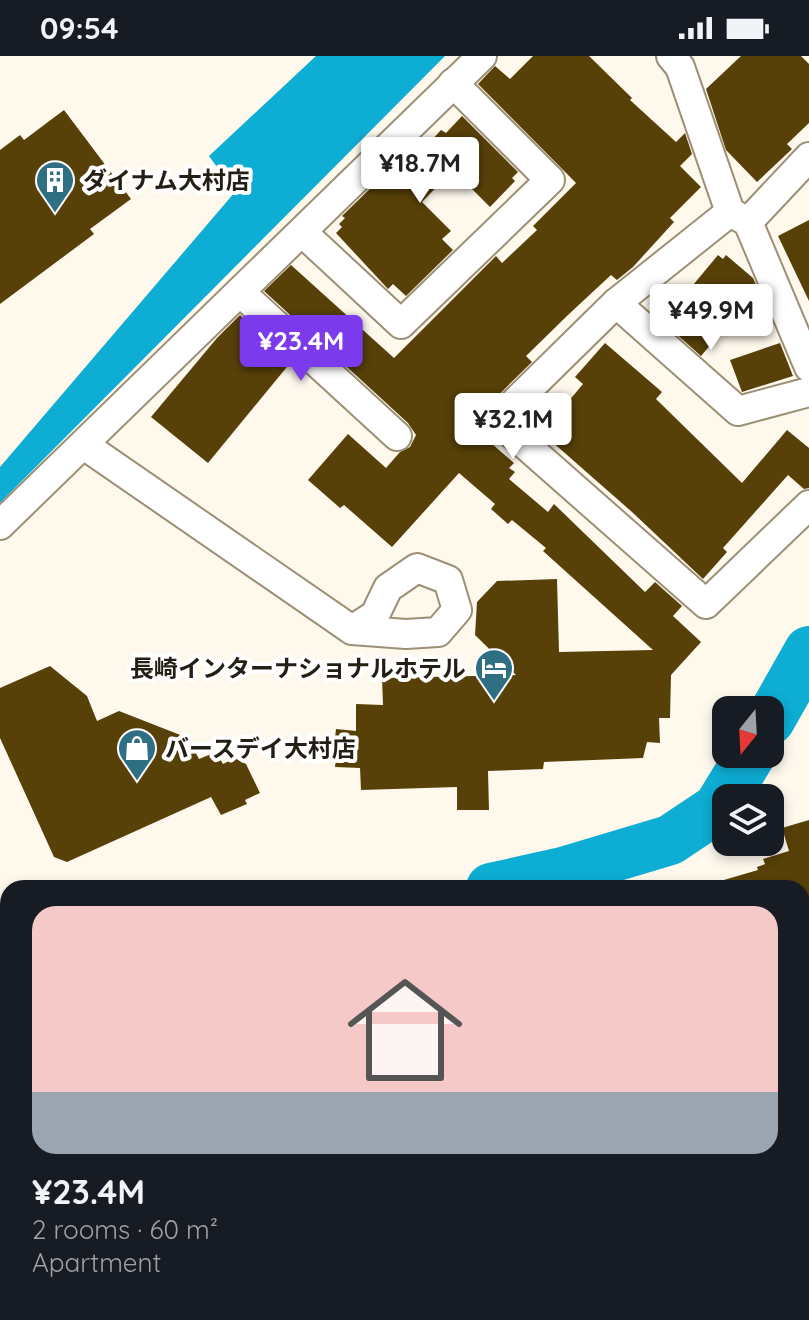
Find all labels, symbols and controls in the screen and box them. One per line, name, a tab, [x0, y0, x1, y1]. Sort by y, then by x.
text: 09:54	[40, 9, 119, 47]
pin: ¥18.7M	[355, 137, 485, 205]
text: ¥18.7M	[379, 146, 461, 179]
building icon: ダイナム大村店	[34, 159, 76, 214]
place label: ダイナム大村店	[83, 165, 250, 195]
pin: ¥49.9M	[646, 284, 776, 352]
text: ¥49.9M	[668, 293, 754, 326]
pin: ¥23.4M	[236, 315, 366, 383]
text: ¥23.4M	[258, 324, 344, 357]
pin: ¥32.1M	[448, 393, 578, 461]
text: ¥32.1M	[473, 402, 553, 435]
hotel icon: 長崎インターナショナルホテル	[473, 647, 515, 702]
place label: 長崎インターナショナルホテル	[130, 653, 466, 683]
north arrow	[712, 696, 784, 768]
map controls	[712, 696, 784, 856]
shop icon: バースデイ大村店	[116, 727, 158, 782]
place label: バースデイ大村店	[165, 733, 356, 763]
button: layers	[712, 784, 784, 856]
icon: home	[333, 958, 477, 1102]
text: ¥23.4M	[32, 1170, 145, 1213]
text: 2 rooms · 60 m²	[32, 1213, 218, 1246]
text: Apartment	[32, 1246, 161, 1279]

